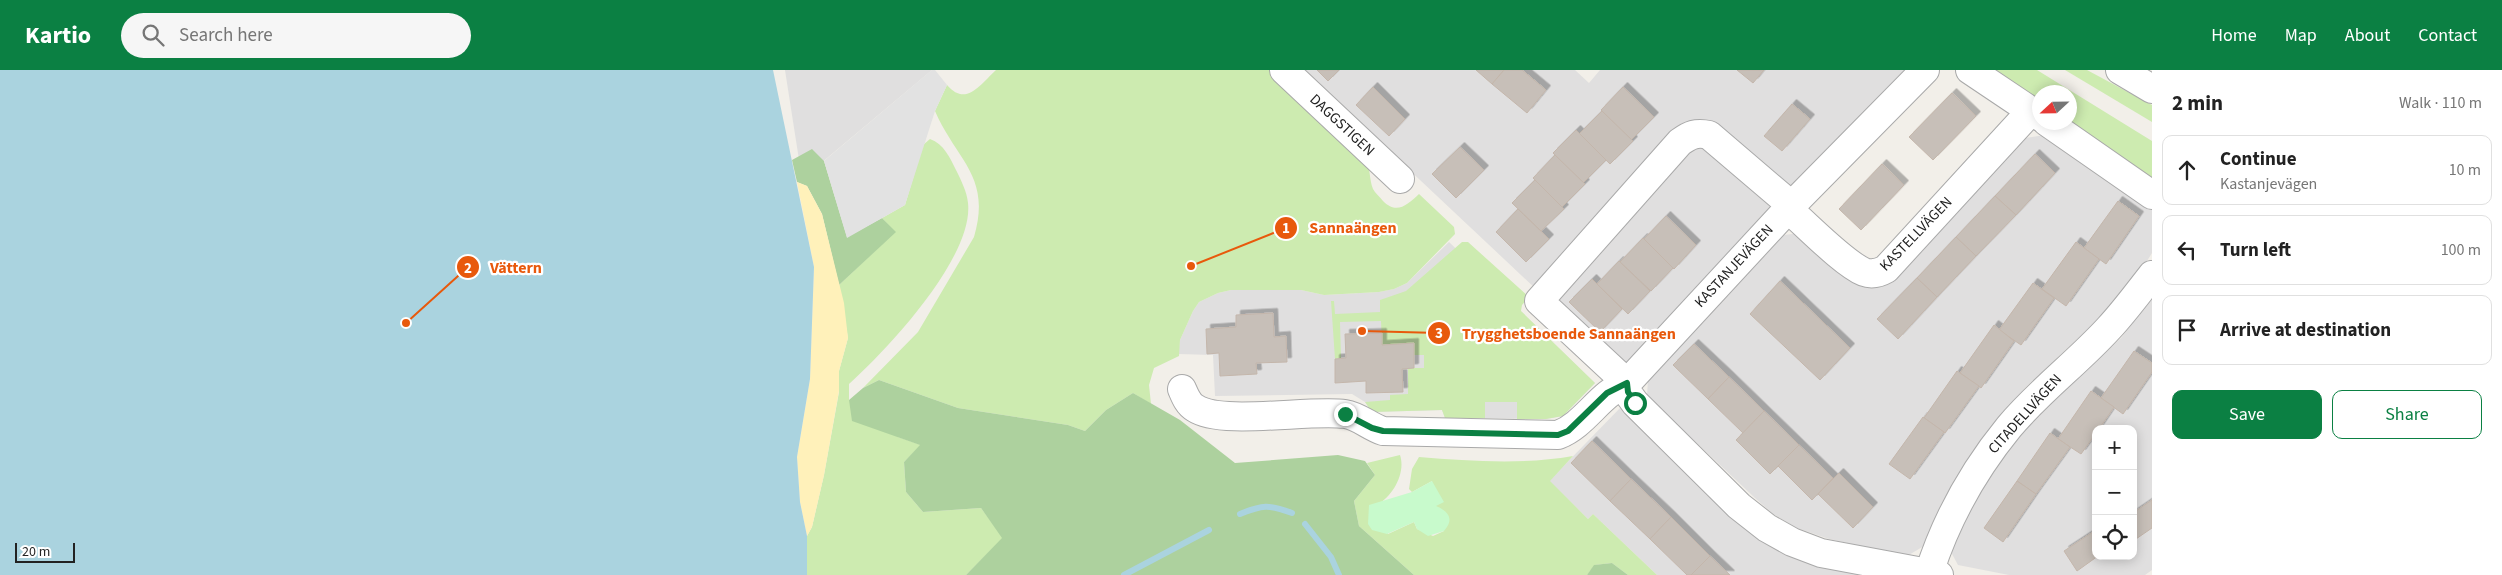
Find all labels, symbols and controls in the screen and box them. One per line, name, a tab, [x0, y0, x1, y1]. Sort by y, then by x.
search box	[121, 13, 471, 58]
text: Kartio	[25, 18, 91, 53]
icon: search	[139, 21, 167, 49]
text: Search here	[179, 22, 273, 49]
text: Home	[2211, 23, 2257, 48]
text: Map	[2285, 23, 2317, 48]
text: About	[2345, 23, 2390, 48]
text: Contact	[2418, 23, 2477, 48]
north arrow	[2032, 85, 2077, 130]
text: 2 min	[2172, 88, 2223, 118]
street label: DAGGSTIGEN	[1305, 89, 1379, 161]
text: Walk · 110 m	[2399, 92, 2482, 114]
text: Continue	[2220, 146, 2297, 173]
icon: ahead	[2173, 156, 2201, 184]
text: 10 m	[2449, 159, 2481, 181]
text: Kastanjevägen	[2220, 173, 2317, 195]
street label: KASTELLVÄGEN	[1875, 192, 1957, 276]
callout: Sannaängen	[1274, 212, 1406, 243]
text: Sannaängen	[1309, 217, 1397, 239]
text: 1	[1282, 218, 1290, 239]
street label: KASTANJEVÄGEN	[1690, 220, 1778, 312]
icon: left	[2173, 236, 2201, 264]
text: Turn left	[2220, 237, 2291, 264]
text: 100 m	[2441, 239, 2481, 261]
callout: Vättern	[455, 252, 552, 283]
text: Vättern	[489, 257, 542, 279]
text: 2	[464, 258, 472, 279]
icon: arrive	[2173, 316, 2201, 344]
text: Arrive at destination	[2220, 317, 2391, 344]
callout: Trygghetsboende Sannaängen	[1427, 318, 1686, 349]
text: 3	[1435, 323, 1443, 344]
text: Trygghetsboende Sannaängen	[1462, 323, 1676, 345]
street label: CITADELLVÄGEN	[1983, 369, 2067, 459]
button: Save	[2172, 390, 2322, 439]
button: Share	[2332, 390, 2482, 439]
route start	[1624, 392, 1647, 415]
route end	[1334, 403, 1357, 426]
map controls	[2092, 425, 2137, 560]
button: +	[2092, 425, 2137, 470]
button: −	[2092, 470, 2137, 515]
button: locate	[2092, 515, 2137, 560]
scale bar	[15, 540, 75, 563]
text: 20 m	[22, 542, 50, 562]

